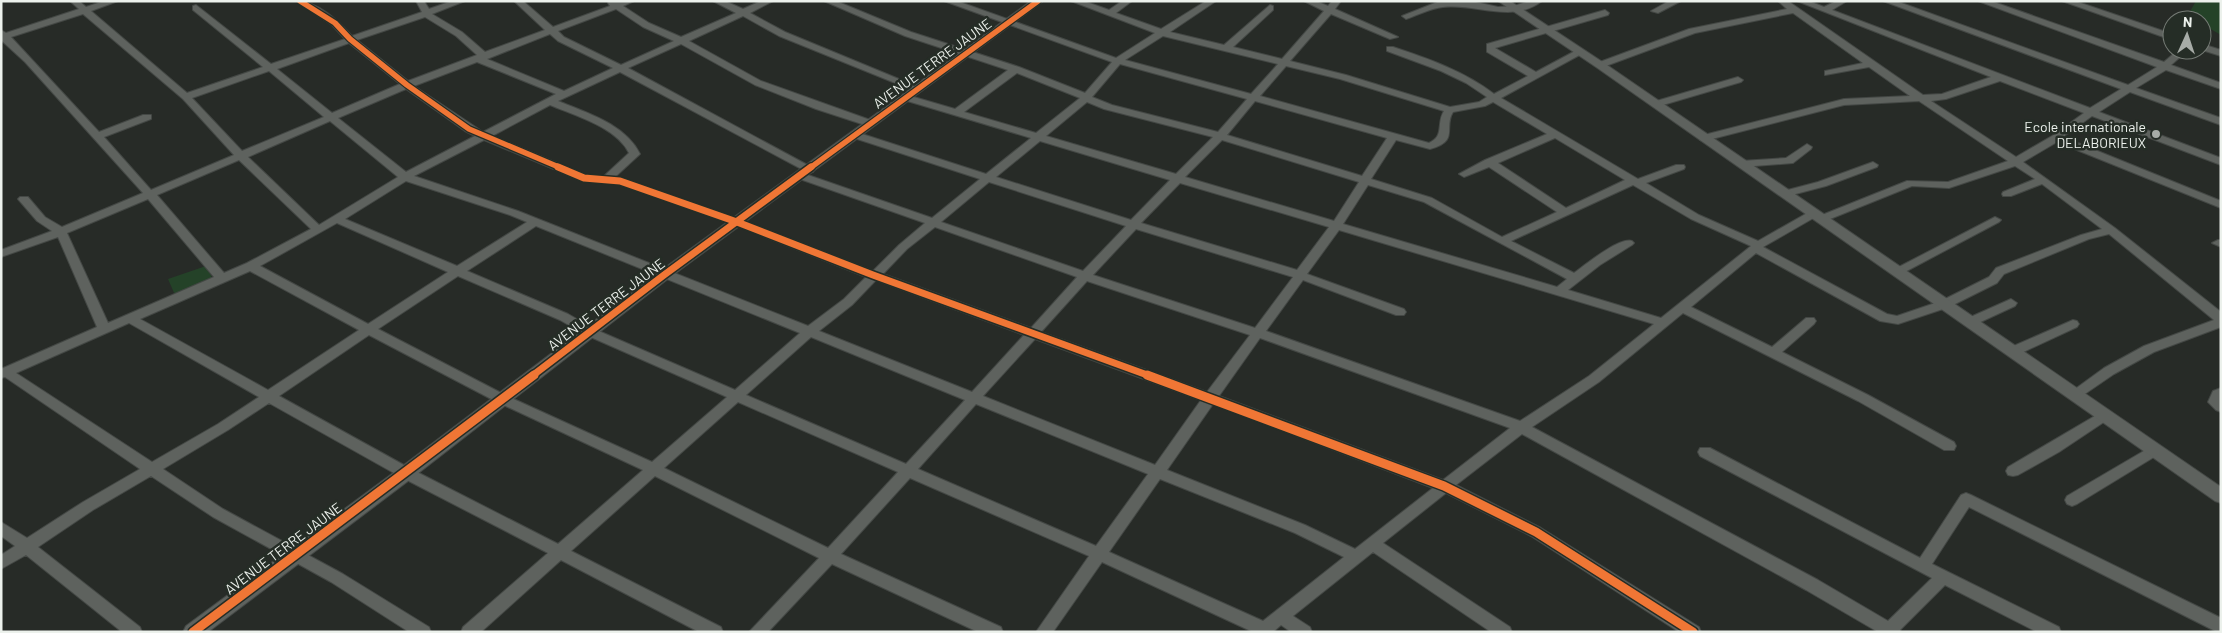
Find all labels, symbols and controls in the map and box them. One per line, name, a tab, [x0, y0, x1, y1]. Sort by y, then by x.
north arrow	[2162, 10, 2212, 60]
text: N	[2183, 13, 2193, 30]
street label: AVENUE TERRE JAUNE	[869, 14, 995, 112]
place label: Ecole internationale DELABORIEUX	[2024, 118, 2146, 151]
marker: Ecole internationale DELABORIEUX	[2150, 128, 2162, 140]
street label: AVENUE TERRE JAUNE	[544, 254, 668, 354]
street label: AVENUE TERRE JAUNE	[221, 498, 345, 598]

